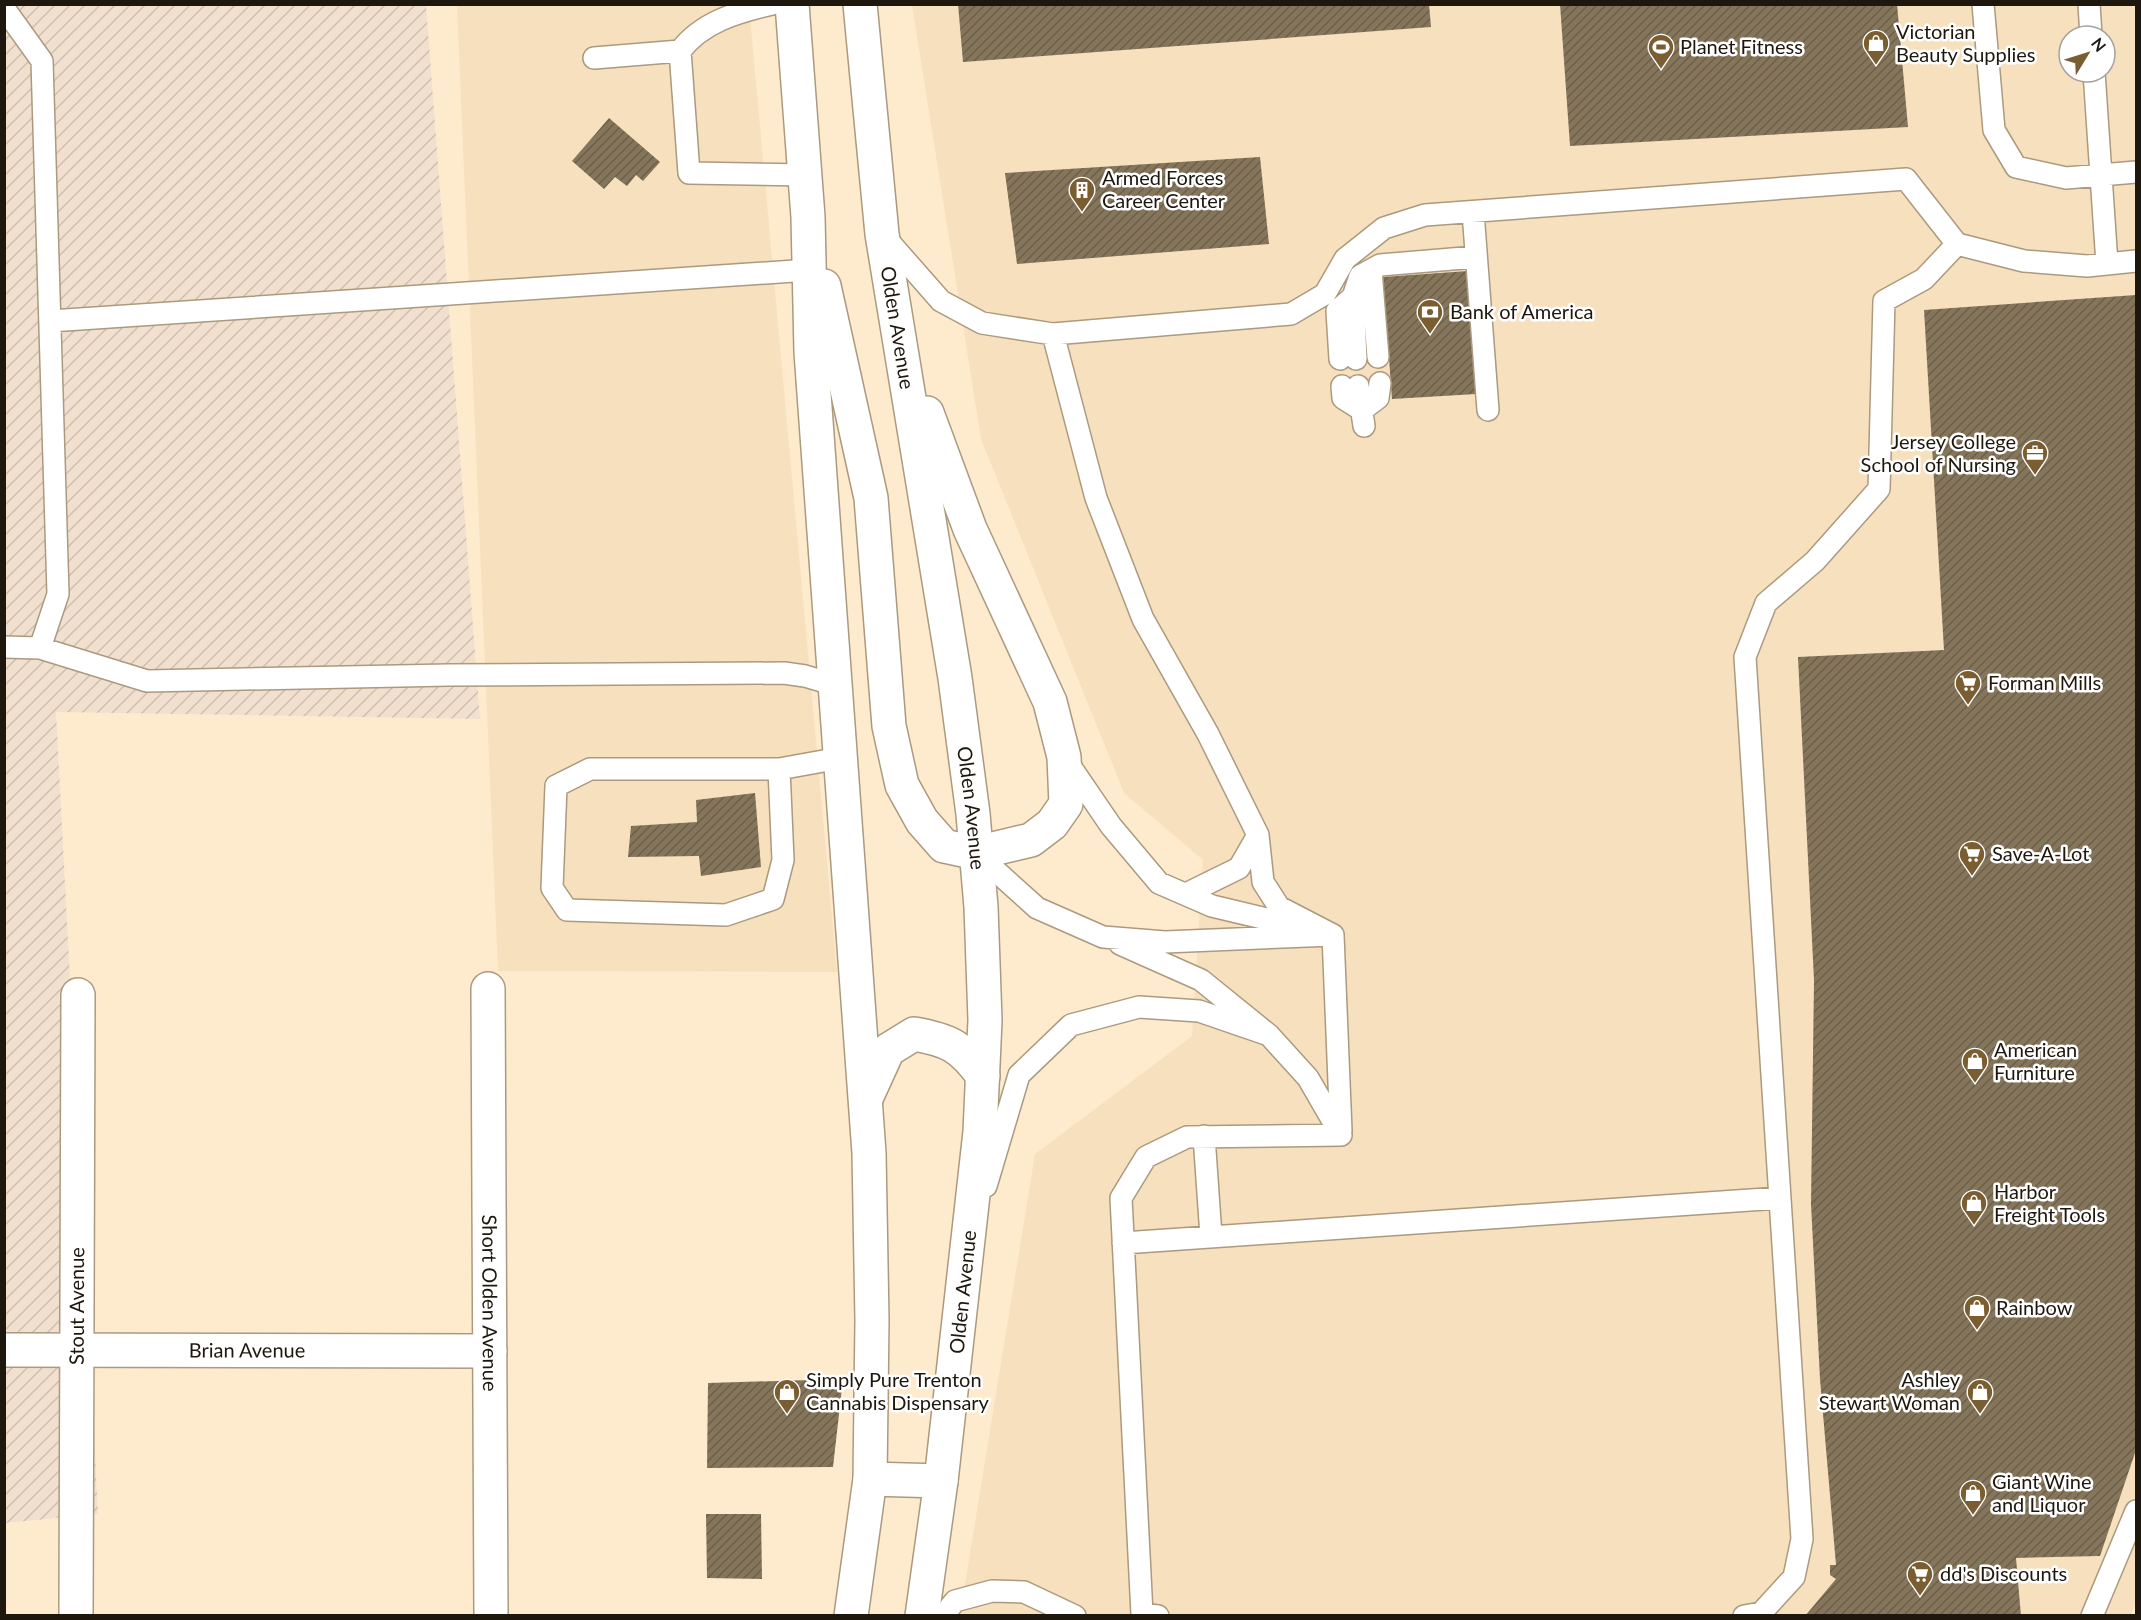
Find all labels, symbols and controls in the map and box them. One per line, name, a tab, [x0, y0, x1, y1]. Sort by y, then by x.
place label: Victorian Beauty Supplies	[1896, 19, 2036, 66]
north arrow	[2057, 24, 2117, 84]
shop icon: Victorian Beauty Supplies	[1861, 28, 1891, 66]
sports icon: Planet Fitness	[1646, 32, 1676, 70]
place label: Planet Fitness	[1680, 34, 1803, 58]
text: N	[2088, 34, 2110, 55]
place label: Armed Forces Career Center	[1102, 165, 1226, 212]
building icon: Armed Forces Career Center	[1067, 175, 1097, 213]
street label: Olden Avenue	[876, 264, 920, 391]
bank icon: Bank of America	[1415, 297, 1445, 335]
place label: Bank of America	[1450, 299, 1593, 323]
place label: Jersey College School of Nursing	[1861, 429, 2016, 476]
office icon: Jersey College School of Nursing	[2020, 438, 2050, 476]
supermarket icon: Forman Mills	[1953, 668, 1983, 706]
place label: Forman Mills	[1988, 670, 2101, 694]
street label: Olden Avenue	[953, 745, 991, 871]
supermarket icon: Save-A-Lot	[1957, 839, 1987, 877]
place label: Save-A-Lot	[1992, 841, 2089, 865]
place label: American Furniture	[1994, 1037, 2077, 1084]
shop icon: American Furniture	[1960, 1046, 1990, 1084]
place label: Harbor Freight Tools	[1994, 1179, 2105, 1226]
shop icon: Harbor Freight Tools	[1959, 1188, 1989, 1226]
street label: Short Olden Avenue	[478, 1214, 503, 1392]
street label: Olden Avenue	[944, 1229, 980, 1355]
street label: Stout Avenue	[64, 1247, 88, 1365]
shop icon: Rainbow	[1962, 1293, 1992, 1331]
place label: Rainbow	[1996, 1295, 2073, 1319]
street label: Brian Avenue	[189, 1337, 305, 1362]
place label: Simply Pure Trenton Cannabis Dispensary	[806, 1367, 990, 1414]
place label: Ashley Stewart Woman	[1819, 1367, 1961, 1414]
shop icon: Simply Pure Trenton Cannabis Dispensary	[772, 1377, 802, 1415]
shop icon: Ashley Stewart Woman	[1965, 1377, 1995, 1415]
place label: Giant Wine and Liquor	[1992, 1469, 2091, 1516]
shop icon: Giant Wine and Liquor	[1958, 1478, 1988, 1516]
supermarket icon: dd's Discounts	[1905, 1559, 1935, 1597]
place label: dd's Discounts	[1940, 1561, 2067, 1585]

